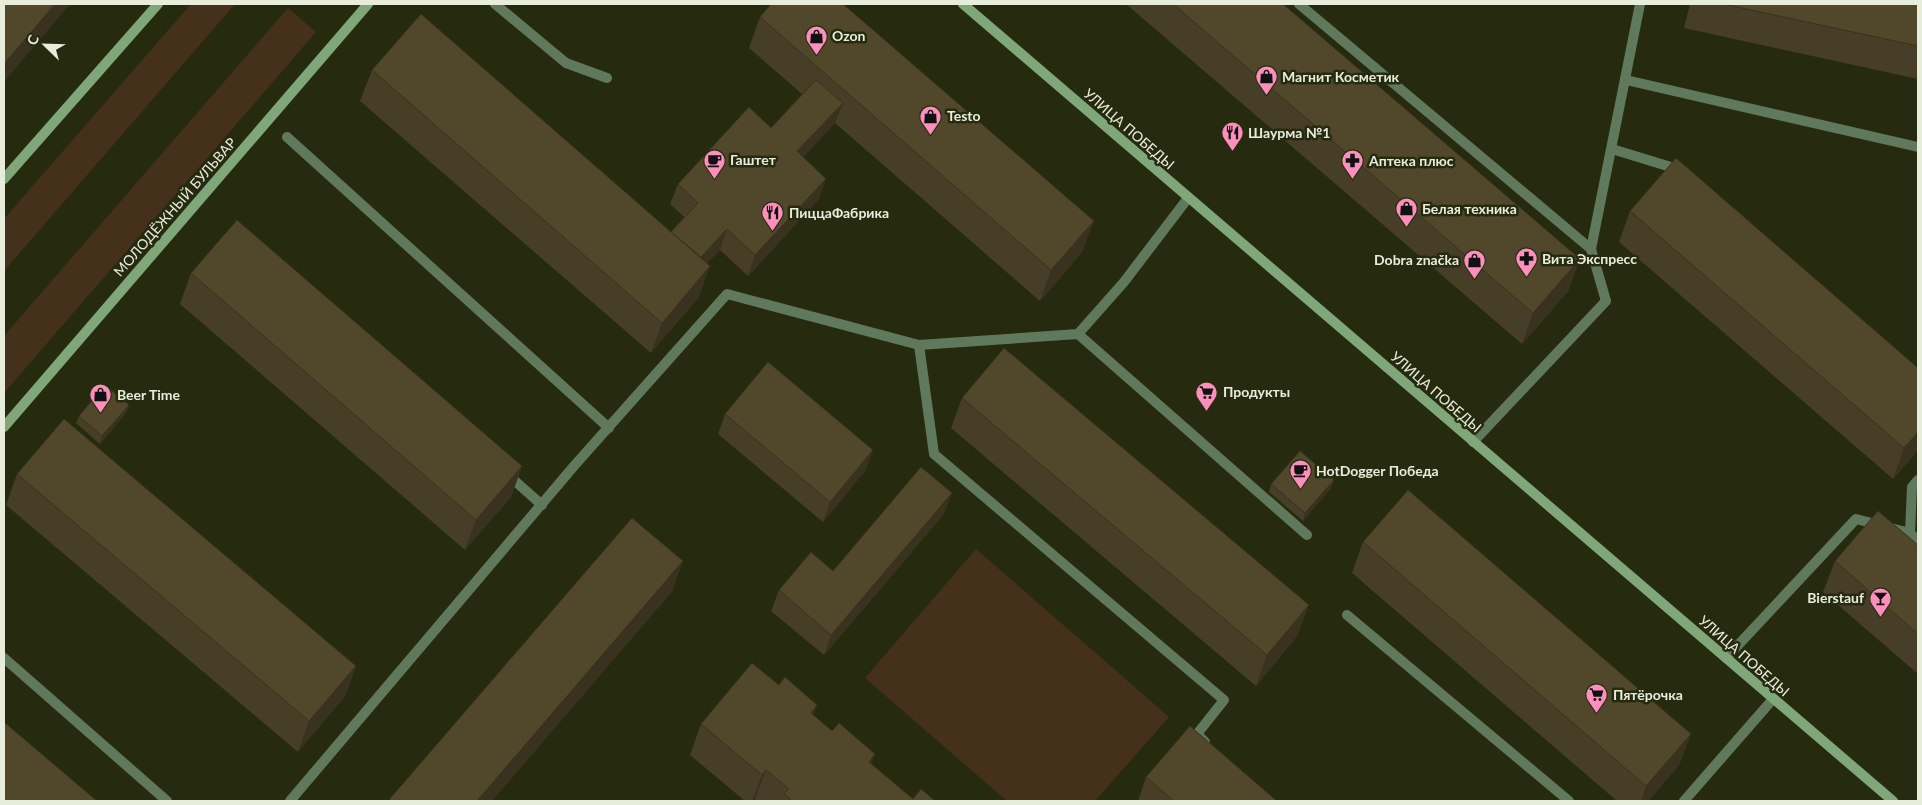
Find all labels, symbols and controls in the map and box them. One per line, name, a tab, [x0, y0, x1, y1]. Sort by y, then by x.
north arrow	[20, 20, 70, 70]
shop icon: Ozon	[804, 24, 828, 55]
place label: Ozon	[832, 27, 866, 44]
text: С	[23, 31, 42, 47]
shop icon: Магнит Косметик	[1254, 65, 1278, 96]
place label: Магнит Косметик	[1282, 68, 1400, 85]
street label: УЛИЦА ПОБЕДЫ	[1080, 85, 1178, 173]
shop icon: Testo	[919, 104, 943, 135]
place label: Testo	[947, 107, 981, 124]
restaurant icon: Шаурма №1	[1220, 121, 1244, 152]
place label: Шаурма №1	[1248, 124, 1330, 141]
street label: МОЛОДЁЖНЫЙ БУЛЬВАР	[110, 134, 239, 279]
cafe icon: Гаштет	[702, 148, 726, 179]
pharmacy icon: Аптека плюс	[1341, 149, 1365, 180]
place label: Гаштет	[730, 151, 777, 168]
place label: Аптека плюс	[1368, 152, 1454, 169]
shop icon: Белая техника	[1394, 197, 1418, 228]
place label: Белая техника	[1422, 200, 1517, 217]
restaurant icon: ПиццаФабрика	[761, 201, 785, 232]
place label: ПиццаФабрика	[789, 204, 889, 221]
pharmacy icon: Вита Экспресс	[1514, 247, 1538, 278]
shop icon: Dobra značka	[1463, 248, 1487, 279]
place label: Вита Экспресс	[1542, 250, 1637, 267]
place label: Dobra značka	[1374, 251, 1459, 268]
street label: УЛИЦА ПОБЕДЫ	[1387, 348, 1485, 436]
supermarket icon: Продукты	[1195, 380, 1219, 411]
shop icon: Beer Time	[89, 383, 113, 414]
place label: Продукты	[1223, 383, 1290, 400]
place label: Beer Time	[117, 386, 181, 403]
cafe icon: HotDogger Победа	[1288, 459, 1312, 490]
place label: HotDogger Победа	[1316, 462, 1439, 479]
bar icon: Bierstauf	[1868, 586, 1892, 617]
place label: Bierstauf	[1807, 589, 1864, 606]
street label: УЛИЦА ПОБЕДЫ	[1695, 612, 1793, 700]
supermarket icon: Пятёрочка	[1585, 683, 1609, 714]
place label: Пятёрочка	[1613, 686, 1683, 703]

